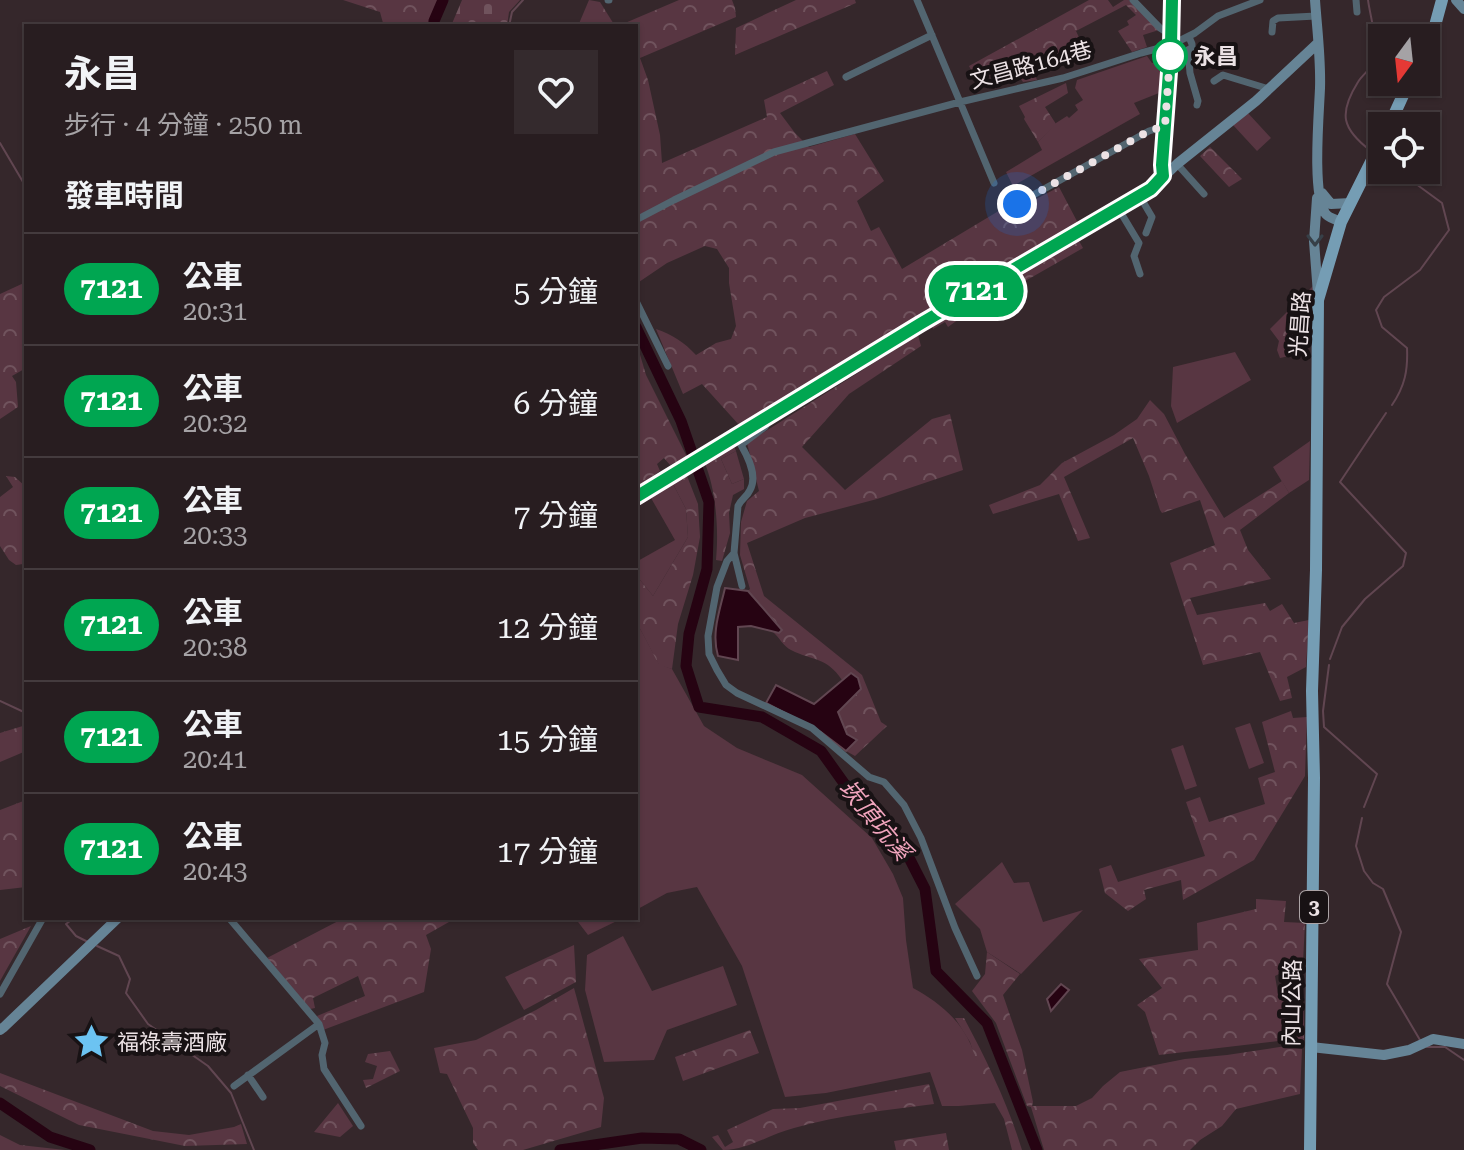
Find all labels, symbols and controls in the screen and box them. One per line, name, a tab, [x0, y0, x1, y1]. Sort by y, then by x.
north arrow	[1368, 24, 1440, 96]
map controls	[1368, 24, 1440, 184]
street label: 文昌路164巷	[967, 37, 1095, 93]
marker: 永昌	[1153, 39, 1187, 73]
place label: 永昌	[1194, 44, 1238, 69]
button: heart	[514, 50, 598, 134]
text: 永昌	[64, 52, 140, 96]
text: 步行 · 4 分鐘 · 250 m	[64, 110, 303, 140]
button: locate	[1368, 112, 1440, 184]
text: 發車時間	[64, 178, 184, 213]
your location	[997, 184, 1037, 224]
one-way arrow	[1306, 234, 1324, 247]
text: 公車	[183, 259, 243, 294]
line badge: 7121	[920, 265, 1032, 317]
text: 7121	[80, 272, 143, 305]
text: 5 分鐘	[514, 274, 598, 309]
text: 7121	[945, 274, 1007, 307]
street label: 光昌路	[1285, 290, 1315, 358]
text: 20:31	[183, 296, 248, 326]
text: 公車	[183, 371, 243, 406]
text: 7121	[80, 384, 143, 417]
text: 6 分鐘	[514, 386, 598, 421]
text: 20:32	[183, 408, 248, 438]
text: 公車	[183, 483, 243, 518]
text: 7121	[80, 496, 143, 529]
text: 7 分鐘	[514, 498, 598, 533]
text: 20:33	[183, 520, 248, 550]
text: 公車	[183, 595, 243, 630]
text: 7121	[80, 608, 143, 641]
text: 12 分鐘	[497, 610, 598, 645]
text: 20:38	[183, 632, 248, 662]
text: 公車	[183, 707, 243, 742]
text: 7121	[80, 720, 143, 753]
text: 15 分鐘	[497, 722, 598, 757]
text: 20:41	[183, 744, 248, 774]
water label: 崁頂坑溪	[833, 774, 919, 868]
text: 公車	[183, 819, 243, 854]
text: 7121	[80, 832, 143, 865]
text: 17 分鐘	[497, 834, 598, 869]
text: 20:43	[183, 856, 248, 886]
road number: 3	[1300, 891, 1328, 923]
street label: 內山公路	[1279, 959, 1305, 1047]
place icon: 福祿壽酒廠	[72, 1023, 110, 1061]
place label: 福祿壽酒廠	[117, 1030, 227, 1055]

